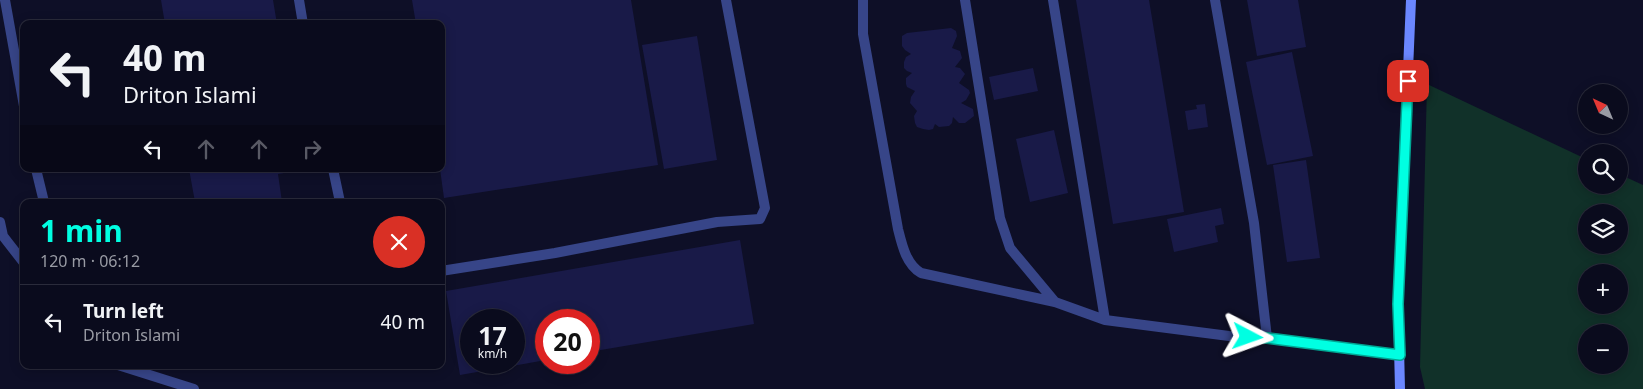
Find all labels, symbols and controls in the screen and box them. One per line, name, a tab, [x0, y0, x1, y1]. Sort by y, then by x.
text: 40 m	[123, 34, 206, 81]
icon: left	[40, 40, 105, 105]
pin	[1387, 60, 1429, 102]
icon: arrive	[1394, 67, 1422, 95]
text: Driton Islami	[123, 79, 257, 109]
north arrow	[1578, 84, 1628, 134]
map controls	[1578, 84, 1628, 374]
icon: left	[139, 135, 167, 163]
icon: ahead	[192, 135, 220, 163]
icon: ahead	[245, 135, 273, 163]
icon: right	[298, 135, 326, 163]
button: search	[1578, 144, 1628, 194]
button: layers	[1578, 204, 1628, 254]
text: 1 min	[40, 210, 123, 251]
button: close	[373, 216, 425, 268]
text: 120 m · 06:12	[40, 250, 140, 272]
button: +	[1578, 264, 1628, 314]
text: Turn left	[83, 298, 164, 324]
icon: left	[40, 308, 68, 336]
text: 40 m	[381, 309, 425, 335]
speed limit sign: 20	[535, 309, 600, 374]
position arrow	[1221, 310, 1273, 362]
text: 17	[478, 318, 507, 352]
text: Driton Islami	[83, 324, 180, 346]
button: −	[1578, 324, 1628, 374]
text: km/h	[478, 345, 507, 362]

